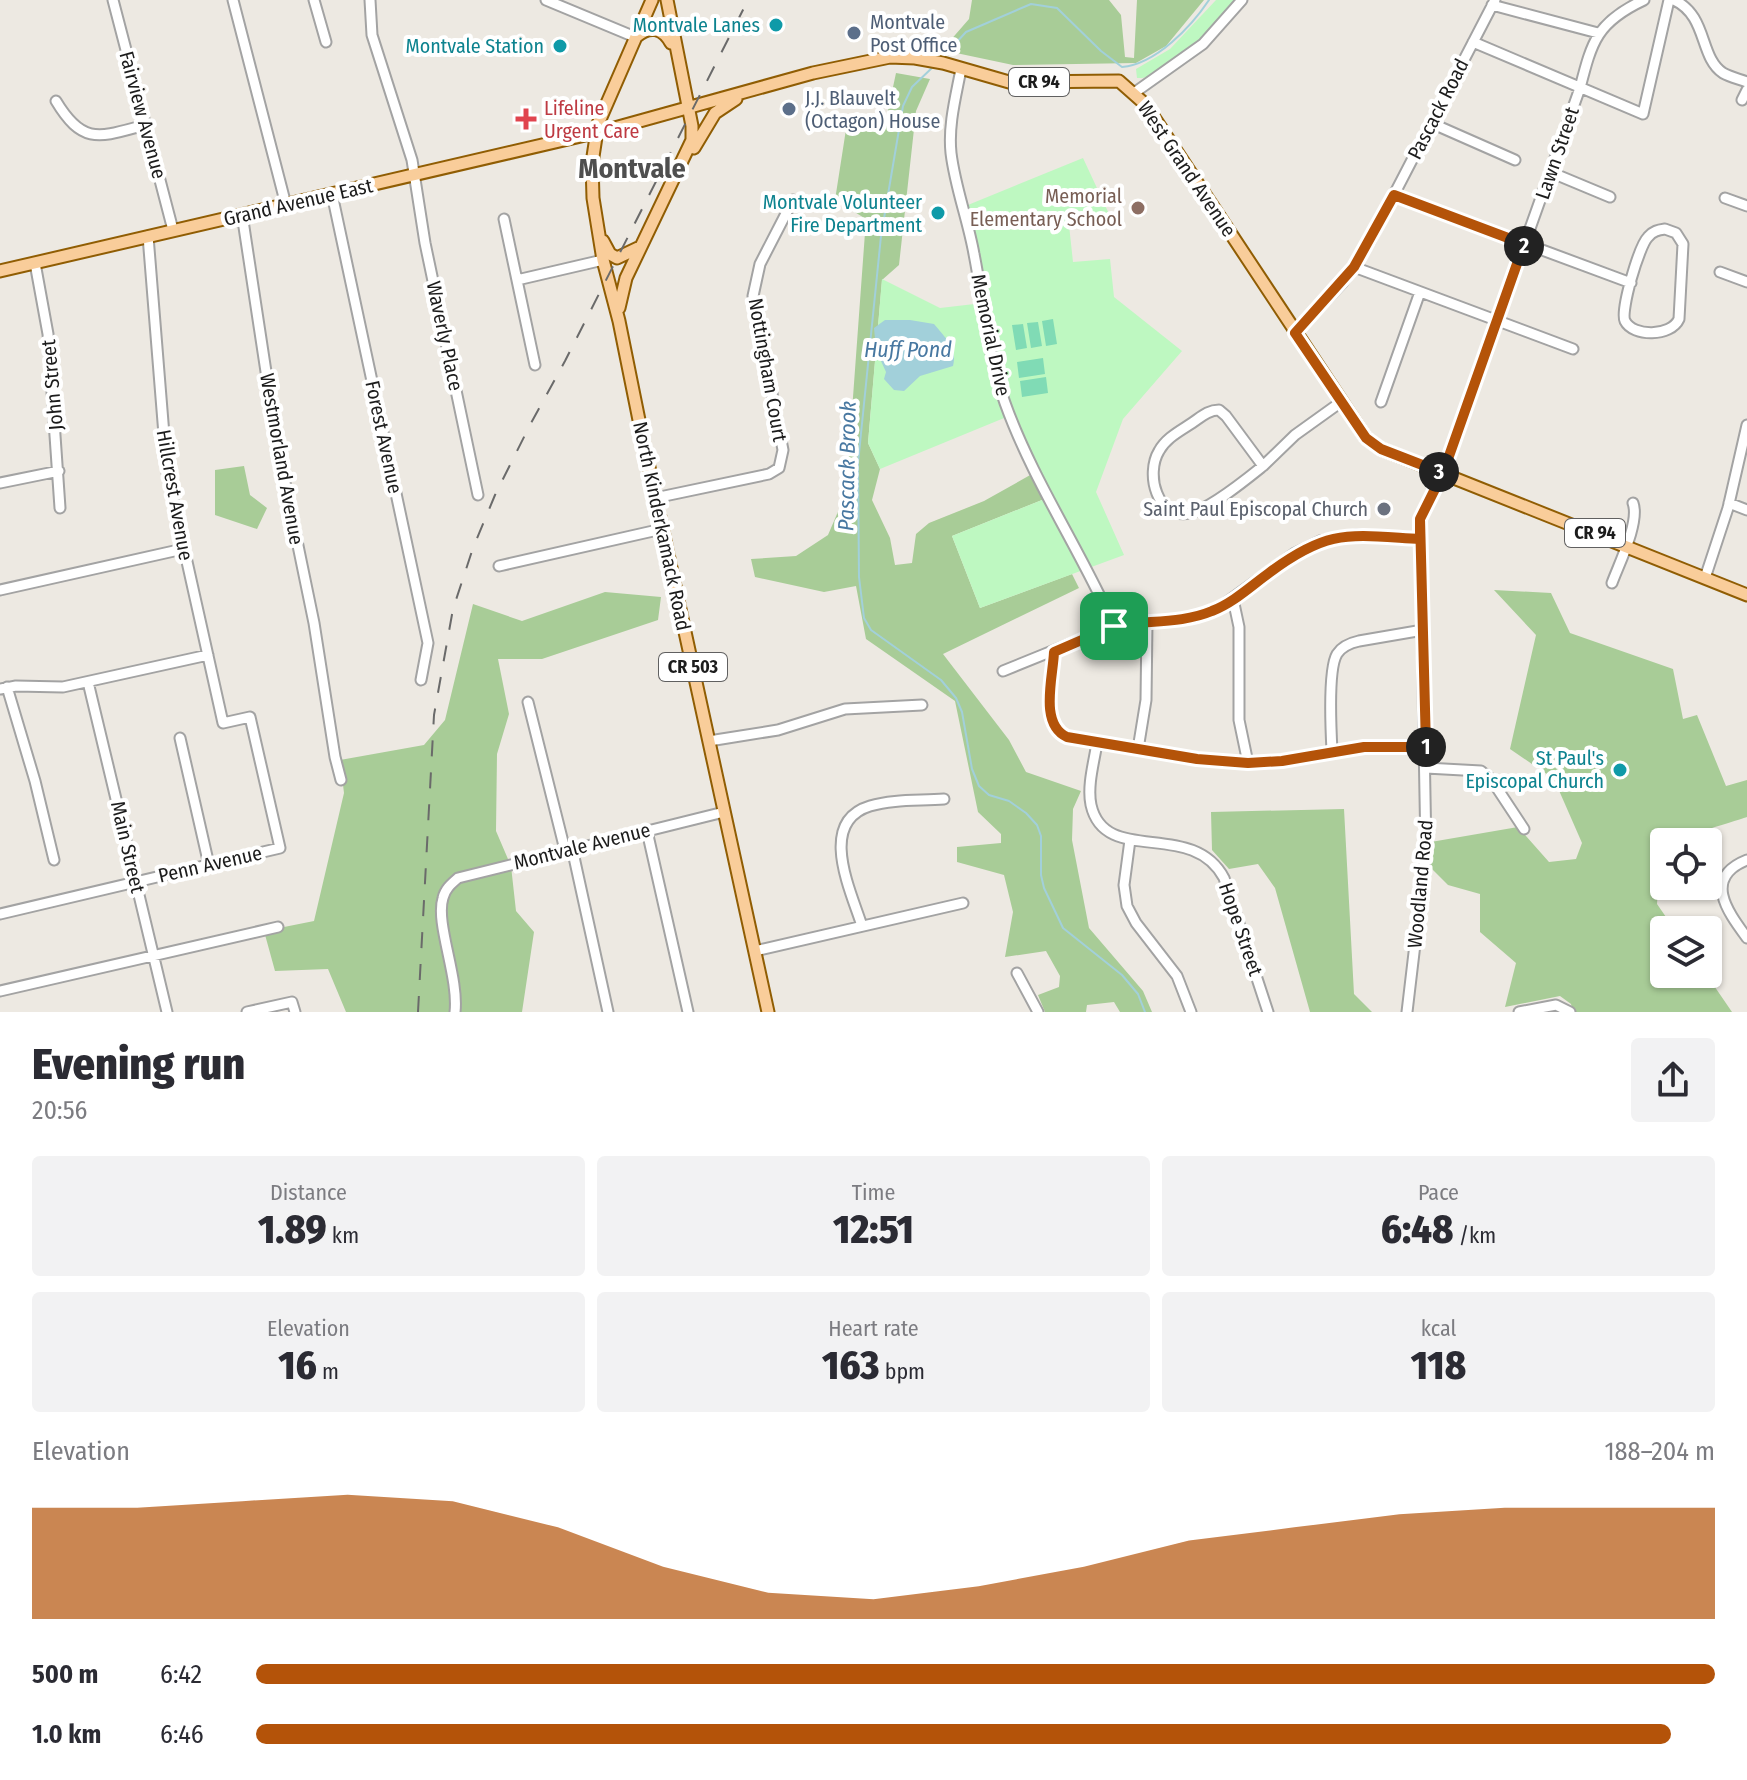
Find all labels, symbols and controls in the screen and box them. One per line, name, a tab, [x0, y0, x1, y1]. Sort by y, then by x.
place label: Montvale Post Office	[870, 10, 957, 57]
place label: Montvale Lanes	[633, 13, 760, 37]
marker: Montvale Lanes	[767, 16, 785, 34]
marker: Montvale Post Office	[845, 24, 863, 42]
place label: Montvale Station	[406, 34, 544, 58]
marker: Montvale Station	[551, 37, 569, 55]
street label: Fairview Avenue	[114, 49, 172, 181]
street label: Pascack Road	[1402, 55, 1474, 163]
road number: CR 94	[1009, 68, 1069, 96]
place label: J.J. Blauvelt (Octagon) House	[805, 86, 940, 133]
place label: Lifeline Urgent Care	[544, 96, 639, 143]
street label: West Grand Avenue	[1133, 97, 1241, 241]
marker: J.J. Blauvelt (Octagon) House	[780, 100, 798, 118]
street label: Lawn Street	[1530, 103, 1584, 202]
marker: Lifeline Urgent Care	[515, 108, 537, 130]
district label: Montvale	[578, 152, 686, 185]
street label: Grand Avenue East	[221, 173, 375, 231]
place label: Memorial Elementary School	[970, 184, 1122, 231]
place label: Montvale Volunteer Fire Department	[763, 190, 922, 237]
marker: Memorial Elementary School	[1129, 199, 1147, 217]
marker: Montvale Volunteer Fire Department	[929, 204, 947, 222]
pin: 2	[1504, 226, 1544, 266]
text: 2	[1519, 232, 1529, 259]
street label: Memorial Drive	[966, 272, 1016, 398]
street label: Waverly Place	[422, 279, 468, 393]
street label: Nottingham Court	[744, 296, 793, 444]
water label: Huff Pond	[864, 336, 952, 363]
street label: John Street	[36, 338, 68, 431]
street label: Westmorland Avenue	[255, 371, 309, 547]
street label: Forest Avenue	[360, 378, 408, 496]
water label: Pascack Brook	[832, 401, 862, 531]
street label: North Kinderkamack Road	[628, 419, 696, 633]
street label: Hillcrest Avenue	[152, 428, 198, 562]
pin: 3	[1419, 452, 1459, 492]
text: 3	[1434, 458, 1444, 485]
place label: Saint Paul Episcopal Church	[1143, 497, 1368, 521]
marker: Saint Paul Episcopal Church	[1375, 500, 1393, 518]
road number: CR 94	[1565, 519, 1625, 547]
pin	[1080, 592, 1148, 660]
icon: arrive	[1092, 604, 1136, 648]
road number: CR 503	[659, 653, 727, 681]
pin: 1	[1406, 727, 1446, 767]
text: 1	[1421, 733, 1431, 760]
place label: St Paul's Episcopal Church	[1465, 746, 1604, 793]
marker: St Paul's Episcopal Church	[1611, 761, 1629, 779]
street label: Main Street	[106, 799, 150, 896]
street label: Montvale Avenue	[511, 817, 653, 875]
street label: Woodland Road	[1402, 819, 1438, 949]
map controls	[1650, 828, 1722, 988]
button: locate	[1650, 828, 1722, 900]
street label: Penn Avenue	[156, 840, 264, 888]
street label: Hope Street	[1214, 879, 1268, 979]
button: layers	[1650, 916, 1722, 988]
text: Evening run	[32, 1038, 245, 1091]
button: share	[1631, 1038, 1715, 1122]
text: 20:56	[32, 1095, 87, 1126]
text: Distance	[270, 1179, 347, 1206]
text: Time	[852, 1179, 895, 1206]
text: Pace	[1418, 1179, 1459, 1206]
text: 1.89	[258, 1206, 327, 1254]
text: 12:51	[833, 1206, 914, 1254]
text: 6:48	[1381, 1206, 1454, 1254]
text: km	[327, 1222, 359, 1249]
text: /km	[1454, 1222, 1496, 1249]
text: Elevation	[267, 1315, 350, 1342]
text: Heart rate	[828, 1315, 919, 1342]
text: kcal	[1421, 1315, 1456, 1342]
text: 16	[278, 1342, 317, 1390]
text: 163	[822, 1342, 880, 1390]
text: 118	[1411, 1342, 1466, 1390]
text: m	[317, 1358, 339, 1385]
text: bpm	[880, 1358, 925, 1385]
text: Elevation	[32, 1436, 130, 1467]
text: 188–204 m	[1604, 1436, 1715, 1467]
text: 500 m	[32, 1659, 98, 1690]
text: 6:42	[160, 1659, 202, 1690]
text: 1.0 km	[32, 1719, 101, 1750]
text: 6:46	[160, 1719, 204, 1750]

